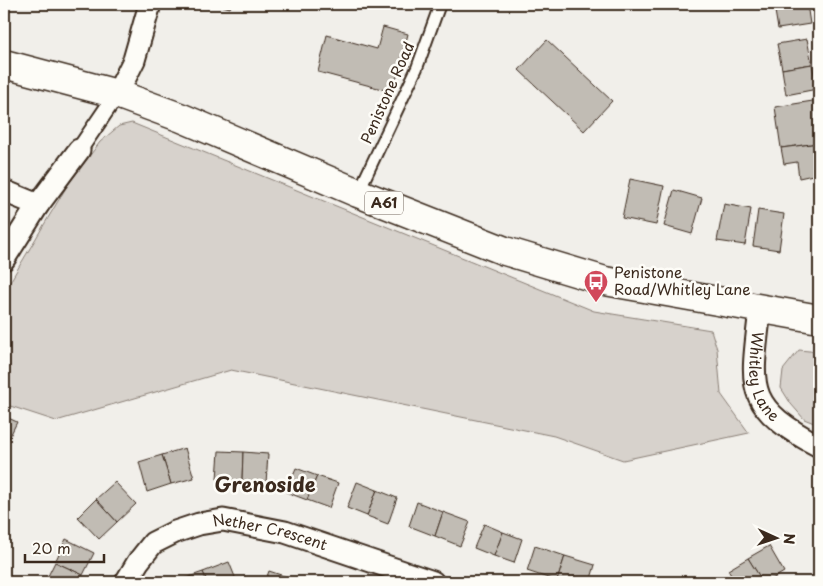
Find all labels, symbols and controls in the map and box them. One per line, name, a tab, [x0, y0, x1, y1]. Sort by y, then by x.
street label: Penistone Road	[354, 38, 419, 147]
road number: A61	[365, 192, 403, 214]
place label: Penistone Road/Whitley Lane	[614, 260, 751, 300]
bus stop icon: Penistone Road/Whitley Lane	[583, 269, 609, 303]
street label: Whitley Lane	[744, 331, 785, 426]
district label: Grenoside	[214, 469, 316, 499]
street label: Nether Crescent	[211, 507, 331, 555]
north arrow	[750, 514, 800, 564]
scale bar	[25, 531, 104, 563]
text: N	[779, 533, 800, 545]
text: 20 m	[32, 536, 71, 559]

